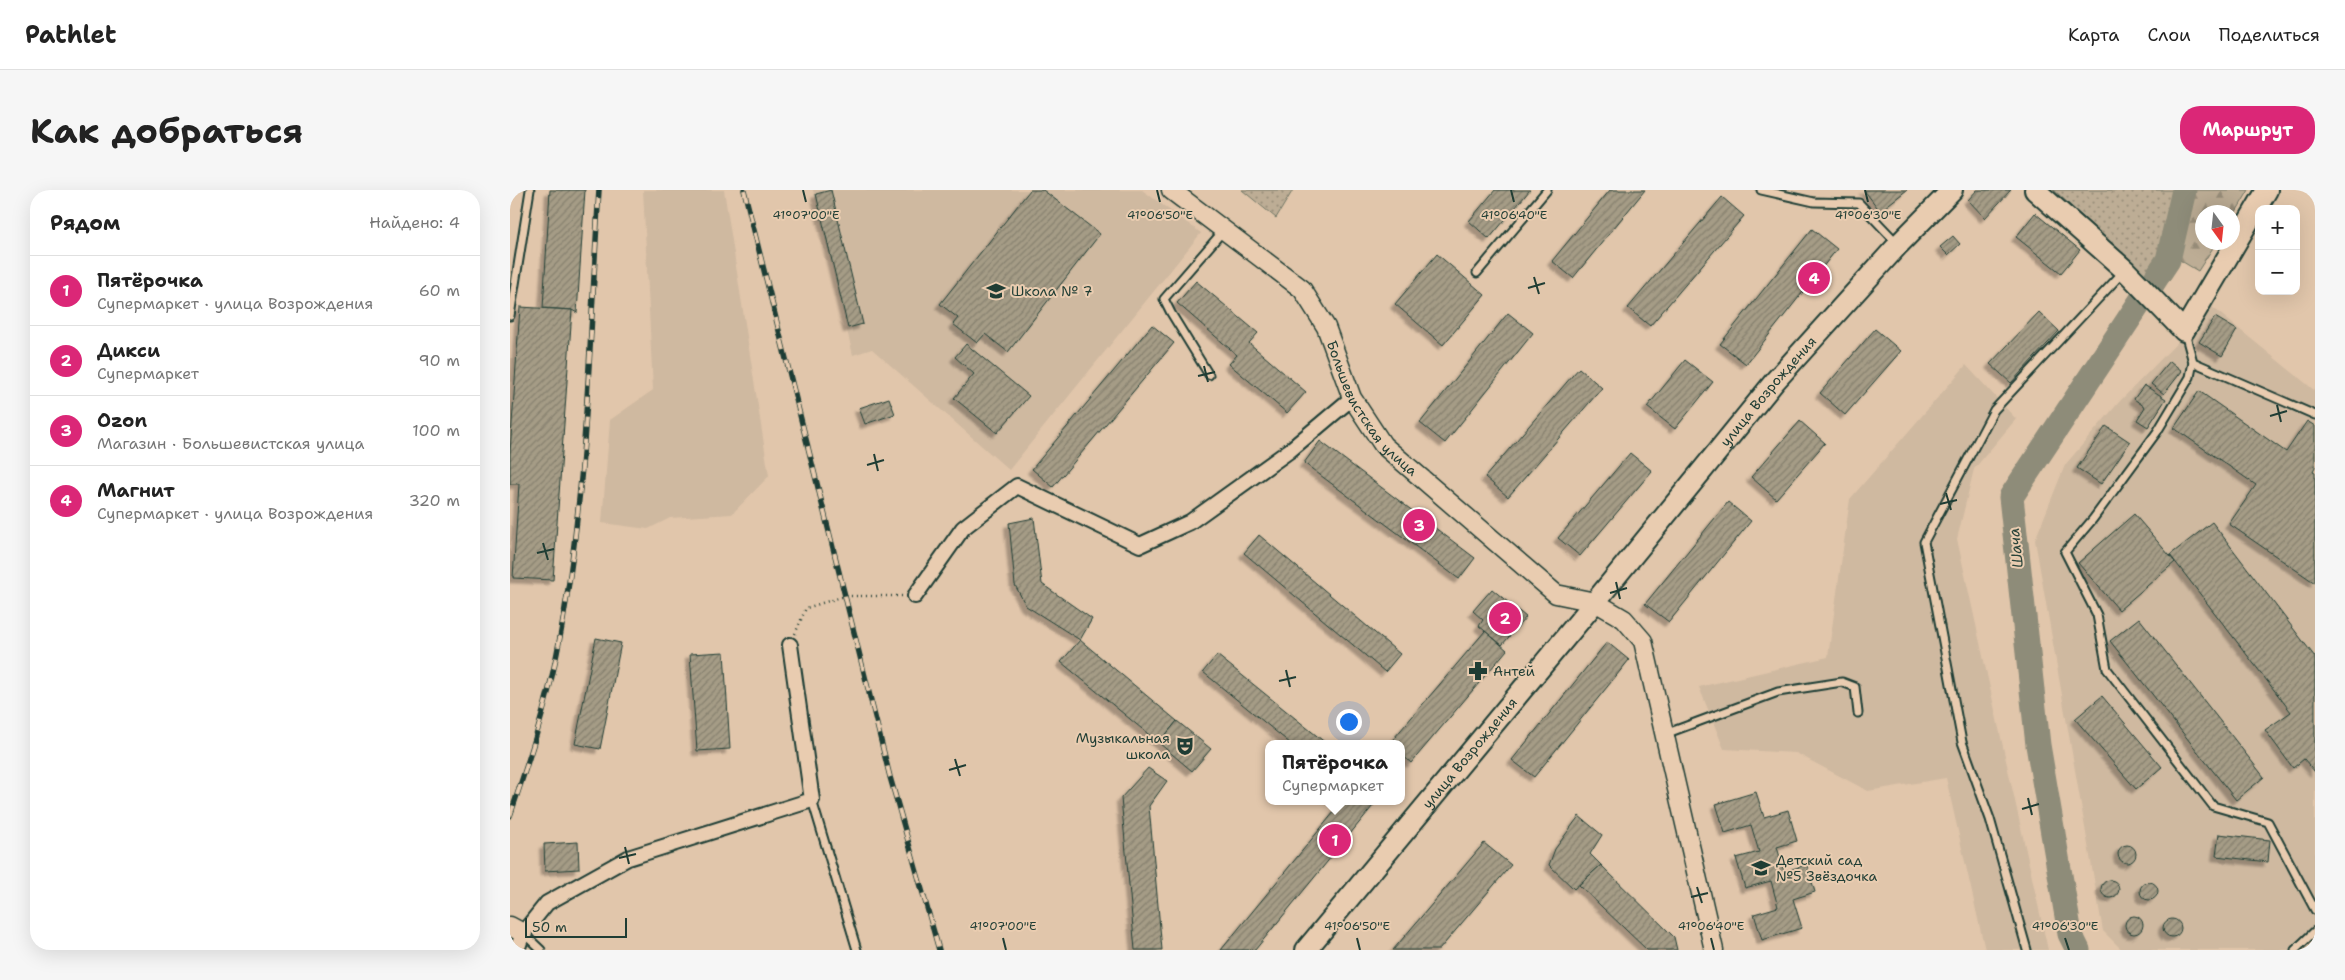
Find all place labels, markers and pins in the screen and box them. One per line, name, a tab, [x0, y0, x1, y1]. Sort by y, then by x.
pin: 4	[1798, 259, 1830, 297]
school or university icon: Школа № 7	[985, 280, 1007, 302]
place label: Школа № 7	[1011, 282, 1093, 300]
pin: 3	[1403, 506, 1435, 544]
pin: 2	[1489, 599, 1521, 637]
pharmacy icon: Антей	[1467, 660, 1489, 682]
place label: Антей	[1493, 662, 1535, 680]
place label: Музыкальная школа	[1076, 729, 1170, 763]
theatre icon: Музыкальная школа	[1174, 735, 1196, 757]
pin: 1	[1319, 821, 1351, 859]
place label: Детский сад №5 Звёздочка	[1776, 851, 1877, 885]
school or university icon: Детский сад №5 Звёздочка	[1750, 857, 1772, 879]

